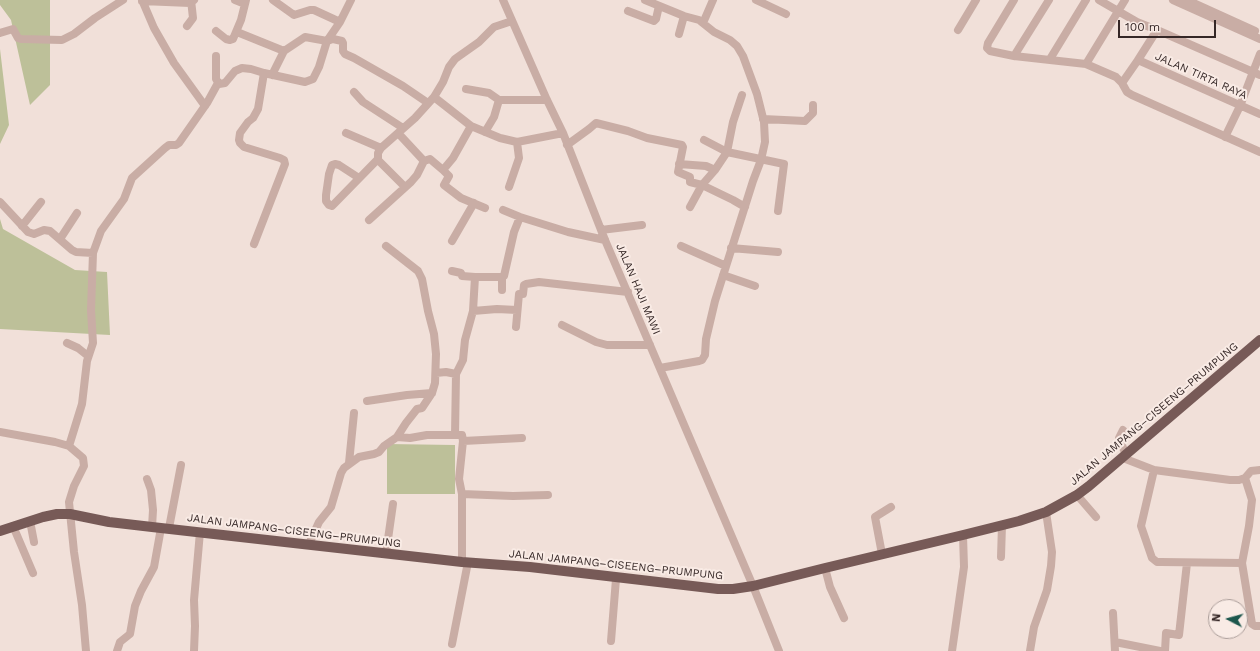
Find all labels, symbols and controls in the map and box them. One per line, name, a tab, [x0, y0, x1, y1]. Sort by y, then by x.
scale bar	[1120, 12, 1218, 38]
text: 100 m	[1125, 20, 1160, 34]
street label: JALAN TIRTA RAYA	[1153, 50, 1249, 102]
street label: JALAN HAJI MAWI	[613, 242, 663, 336]
street label: JALAN JAMPANG–CISEENG–PRUMPUNG	[1067, 340, 1241, 488]
street label: JALAN JAMPANG–CISEENG–PRUMPUNG	[186, 511, 402, 551]
street label: JALAN JAMPANG–CISEENG–PRUMPUNG	[508, 547, 724, 583]
north arrow	[1208, 599, 1248, 639]
text: N	[1210, 613, 1223, 623]

